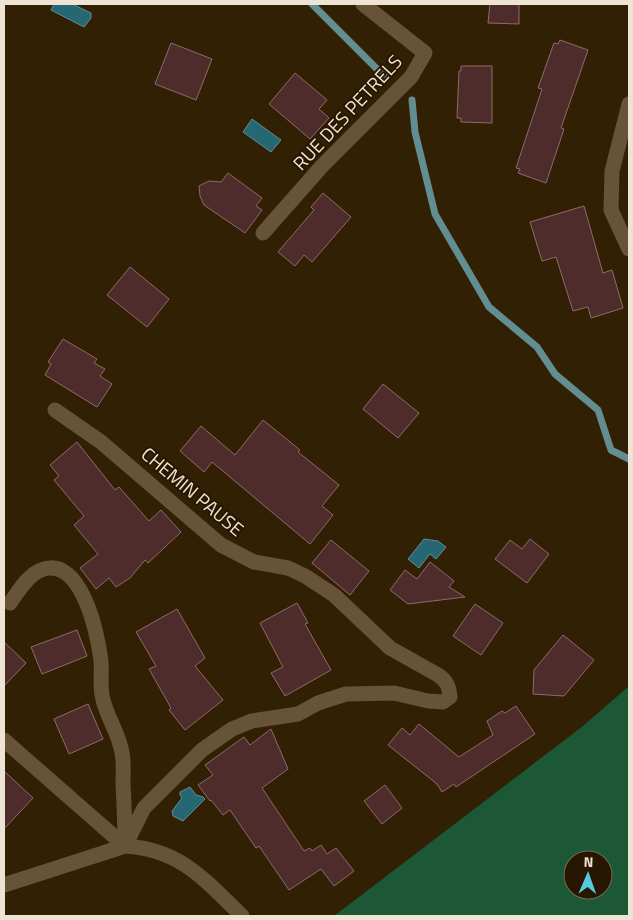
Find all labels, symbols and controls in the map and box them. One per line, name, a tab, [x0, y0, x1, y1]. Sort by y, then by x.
street label: RUE DES PETRELS	[286, 48, 408, 176]
street label: CHEMIN PAUSE	[135, 439, 251, 543]
north arrow	[563, 850, 613, 900]
text: N	[583, 851, 594, 872]

